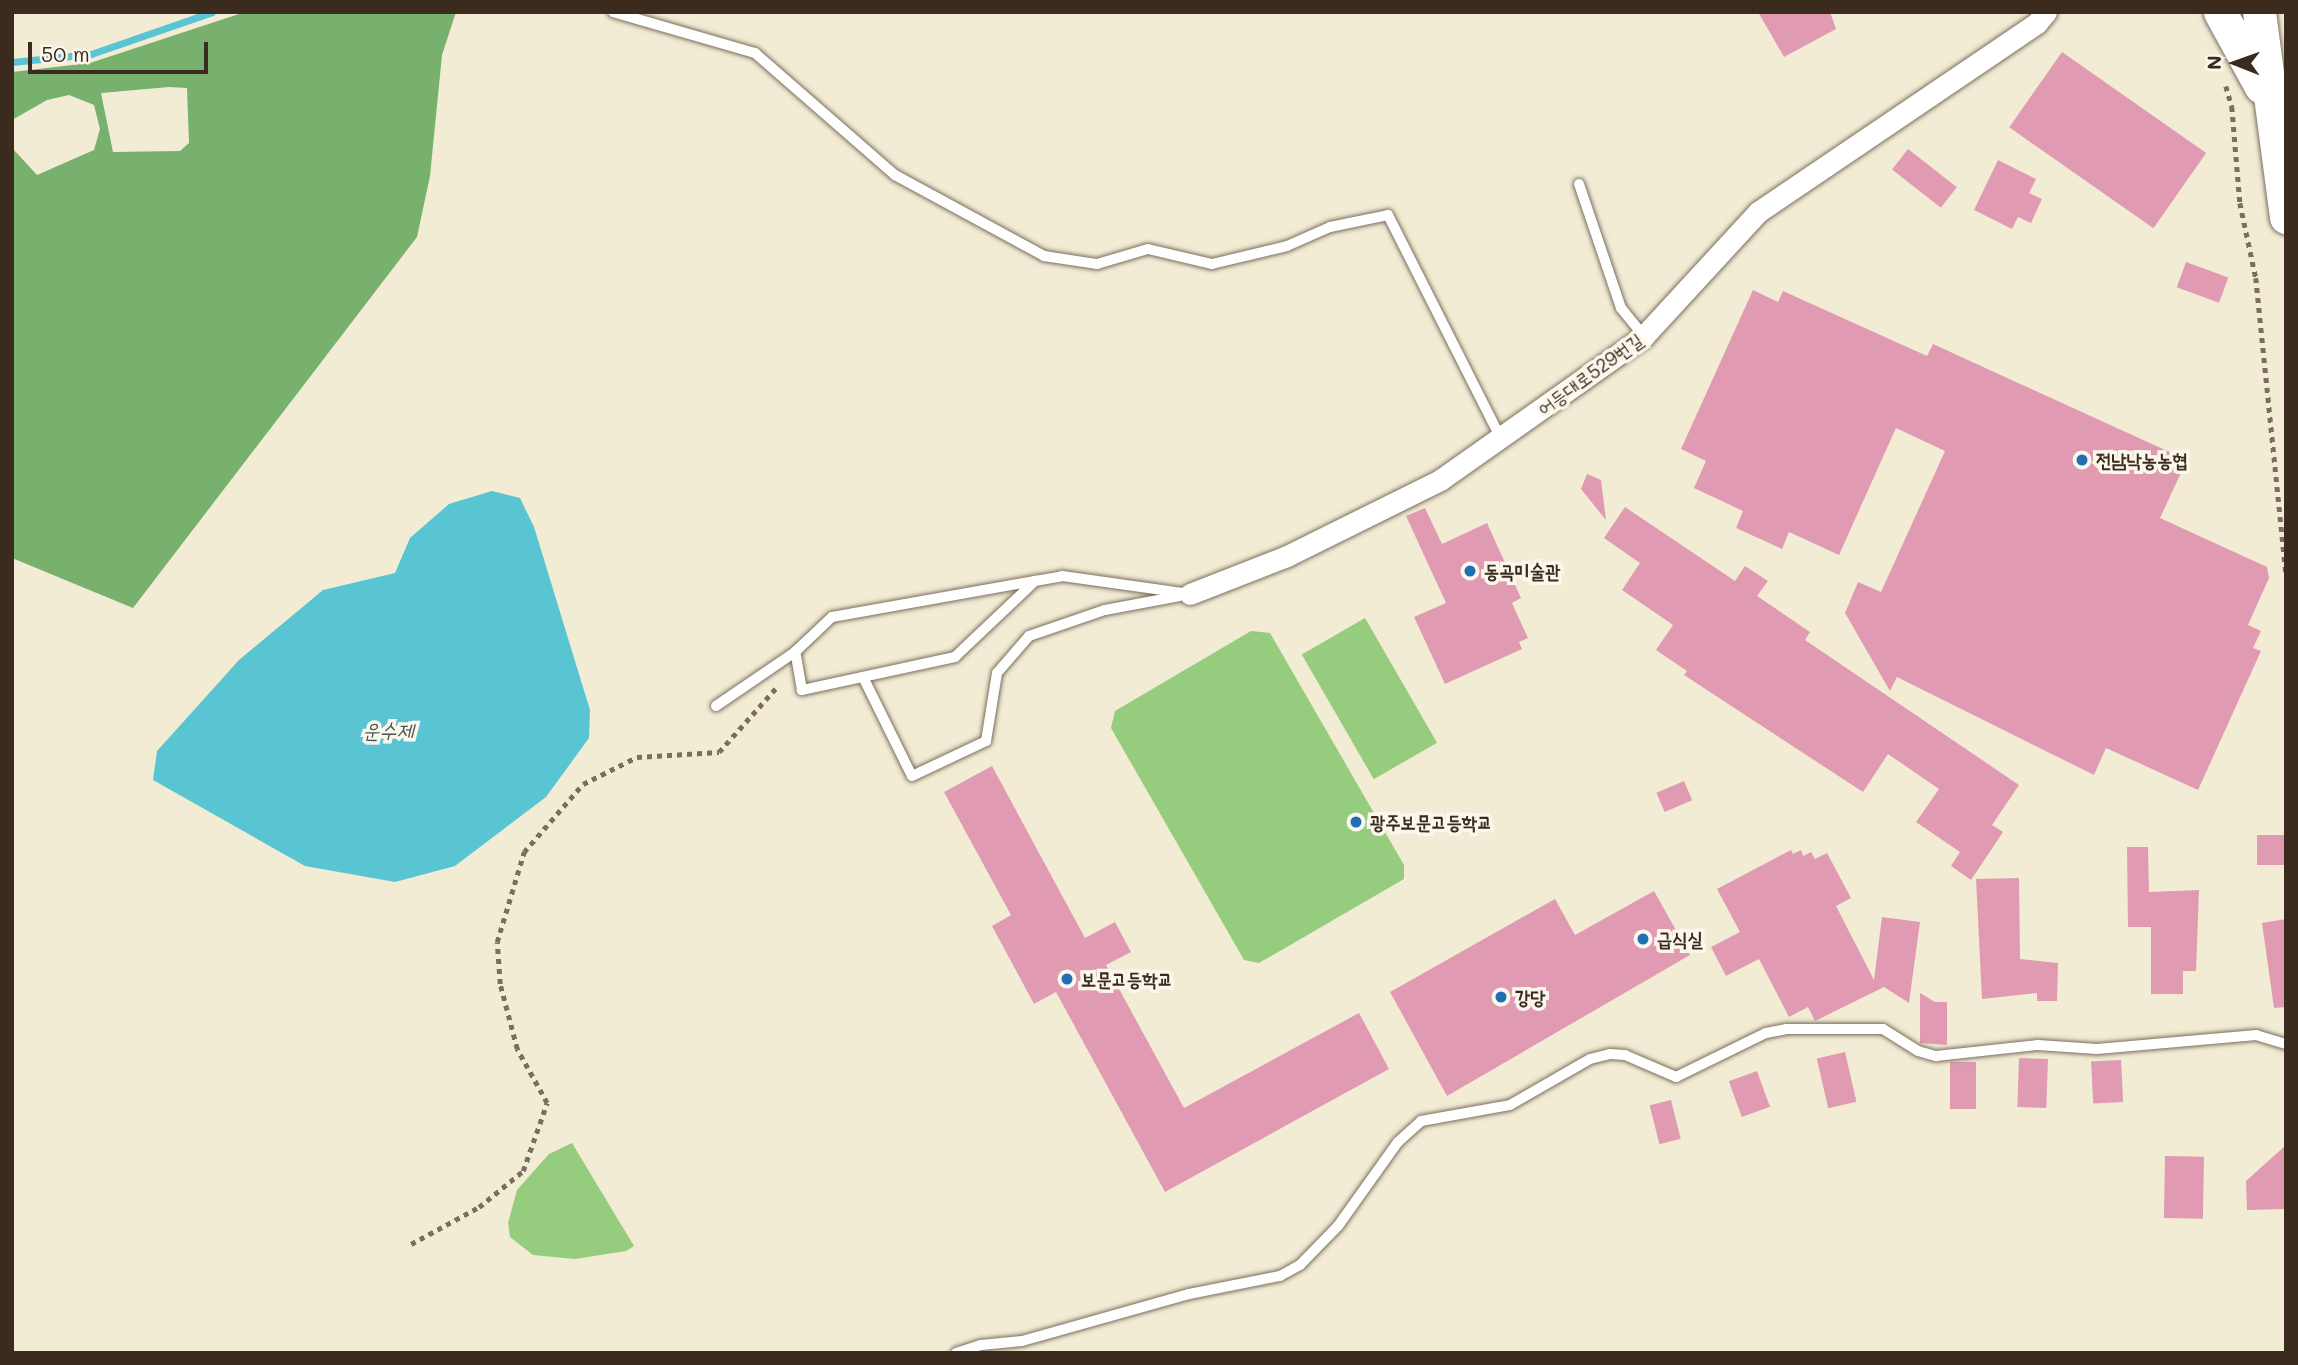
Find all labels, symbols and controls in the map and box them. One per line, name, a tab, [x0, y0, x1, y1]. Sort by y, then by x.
scale bar	[32, 28, 212, 72]
north arrow	[2200, 28, 2270, 98]
text: 50 m	[41, 40, 90, 67]
text: N	[2201, 55, 2226, 70]
street label: 어등대로529번길	[1533, 328, 1647, 420]
place label: 전남낙농농협	[2096, 449, 2188, 471]
marker: 전남낙농농협	[2074, 452, 2090, 468]
place label: 동곡미술관	[1484, 560, 1560, 582]
marker: 동곡미술관	[1462, 563, 1478, 579]
water label: 운수제	[363, 717, 413, 743]
place label: 광주보문고등학교	[1370, 811, 1492, 833]
marker: 광주보문고등학교	[1348, 814, 1364, 830]
place label: 급식실	[1657, 928, 1703, 950]
marker: 급식실	[1635, 931, 1651, 947]
place label: 보문고등학교	[1081, 968, 1173, 990]
marker: 보문고등학교	[1059, 971, 1075, 987]
place label: 강당	[1515, 986, 1546, 1008]
marker: 강당	[1493, 989, 1509, 1005]

